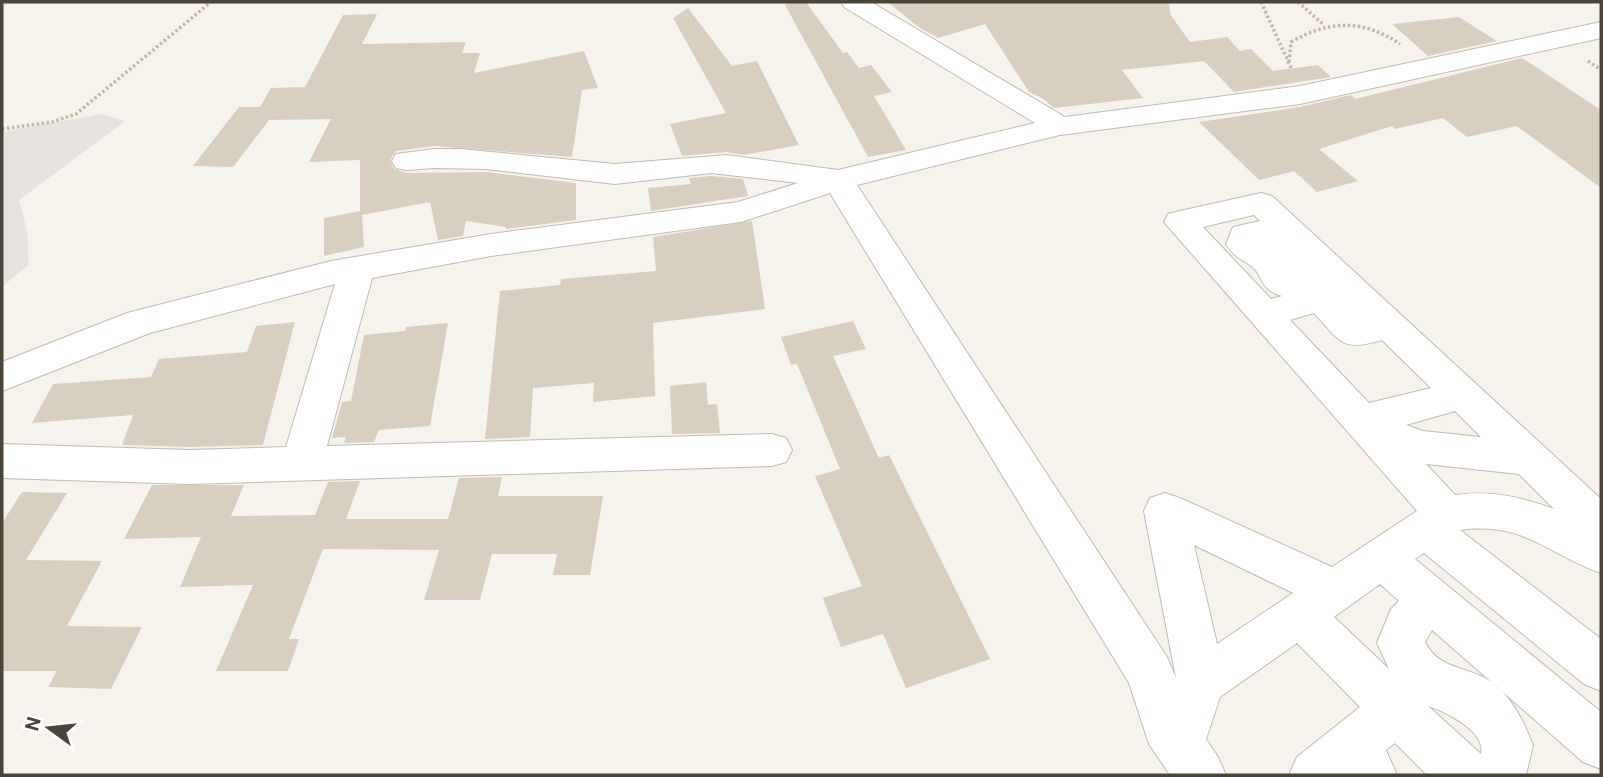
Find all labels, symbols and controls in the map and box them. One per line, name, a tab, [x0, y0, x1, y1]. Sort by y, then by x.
north arrow	[14, 693, 84, 763]
text: N	[20, 714, 46, 733]

